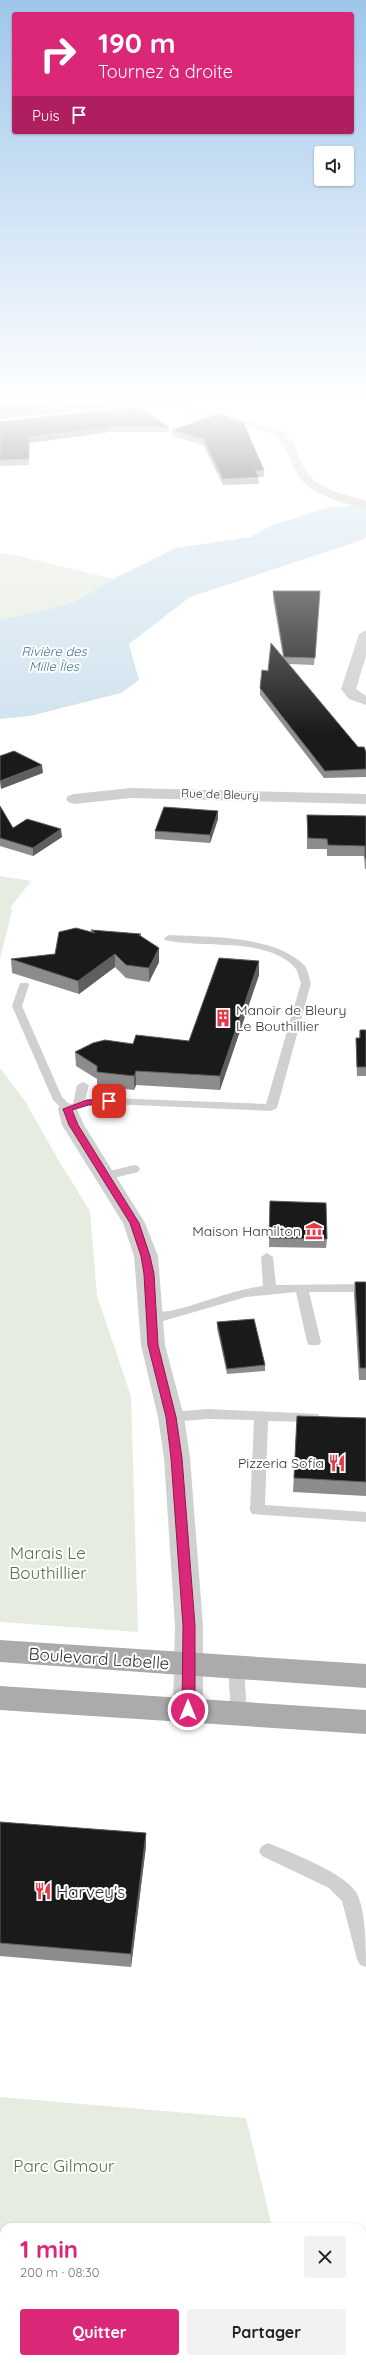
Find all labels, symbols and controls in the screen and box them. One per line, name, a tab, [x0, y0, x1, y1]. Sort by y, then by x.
text: 190 m	[98, 25, 176, 60]
icon: right	[32, 28, 84, 80]
text: Tournez à droite	[98, 60, 233, 83]
icon: arrive	[68, 104, 90, 126]
text: Puis	[32, 106, 60, 125]
map controls	[314, 146, 354, 186]
button: sound	[314, 146, 354, 186]
water label: Rivière des Mille Îles	[21, 643, 88, 674]
street label: Rue de Bleury	[181, 785, 259, 803]
place label: Manoir de Bleury Le Bouthillier	[236, 1001, 346, 1035]
building icon: Manoir de Bleury Le Bouthillier	[213, 1008, 233, 1028]
pin	[92, 1084, 126, 1118]
icon: arrive	[98, 1090, 120, 1112]
museum icon: Maison Hamilton	[304, 1221, 324, 1241]
place label: Maison Hamilton	[192, 1222, 301, 1240]
restaurant icon: Pizzeria Sofia	[327, 1453, 347, 1473]
place label: Pizzeria Sofia	[238, 1454, 324, 1472]
park label: Marais Le Bouthillier	[9, 1542, 87, 1583]
street label: Boulevard Labelle	[28, 1643, 170, 1673]
position arrow	[167, 1689, 209, 1731]
restaurant icon: Harvey's	[33, 1881, 53, 1901]
place label: Harvey's	[56, 1881, 125, 1902]
park label: Parc Gilmour	[13, 2155, 115, 2176]
text: 1 min	[20, 2234, 78, 2264]
button: close	[304, 2236, 346, 2278]
text: 200 m · 08:30	[20, 2264, 99, 2280]
button: Quitter	[20, 2309, 179, 2355]
button: Partager	[187, 2309, 346, 2355]

